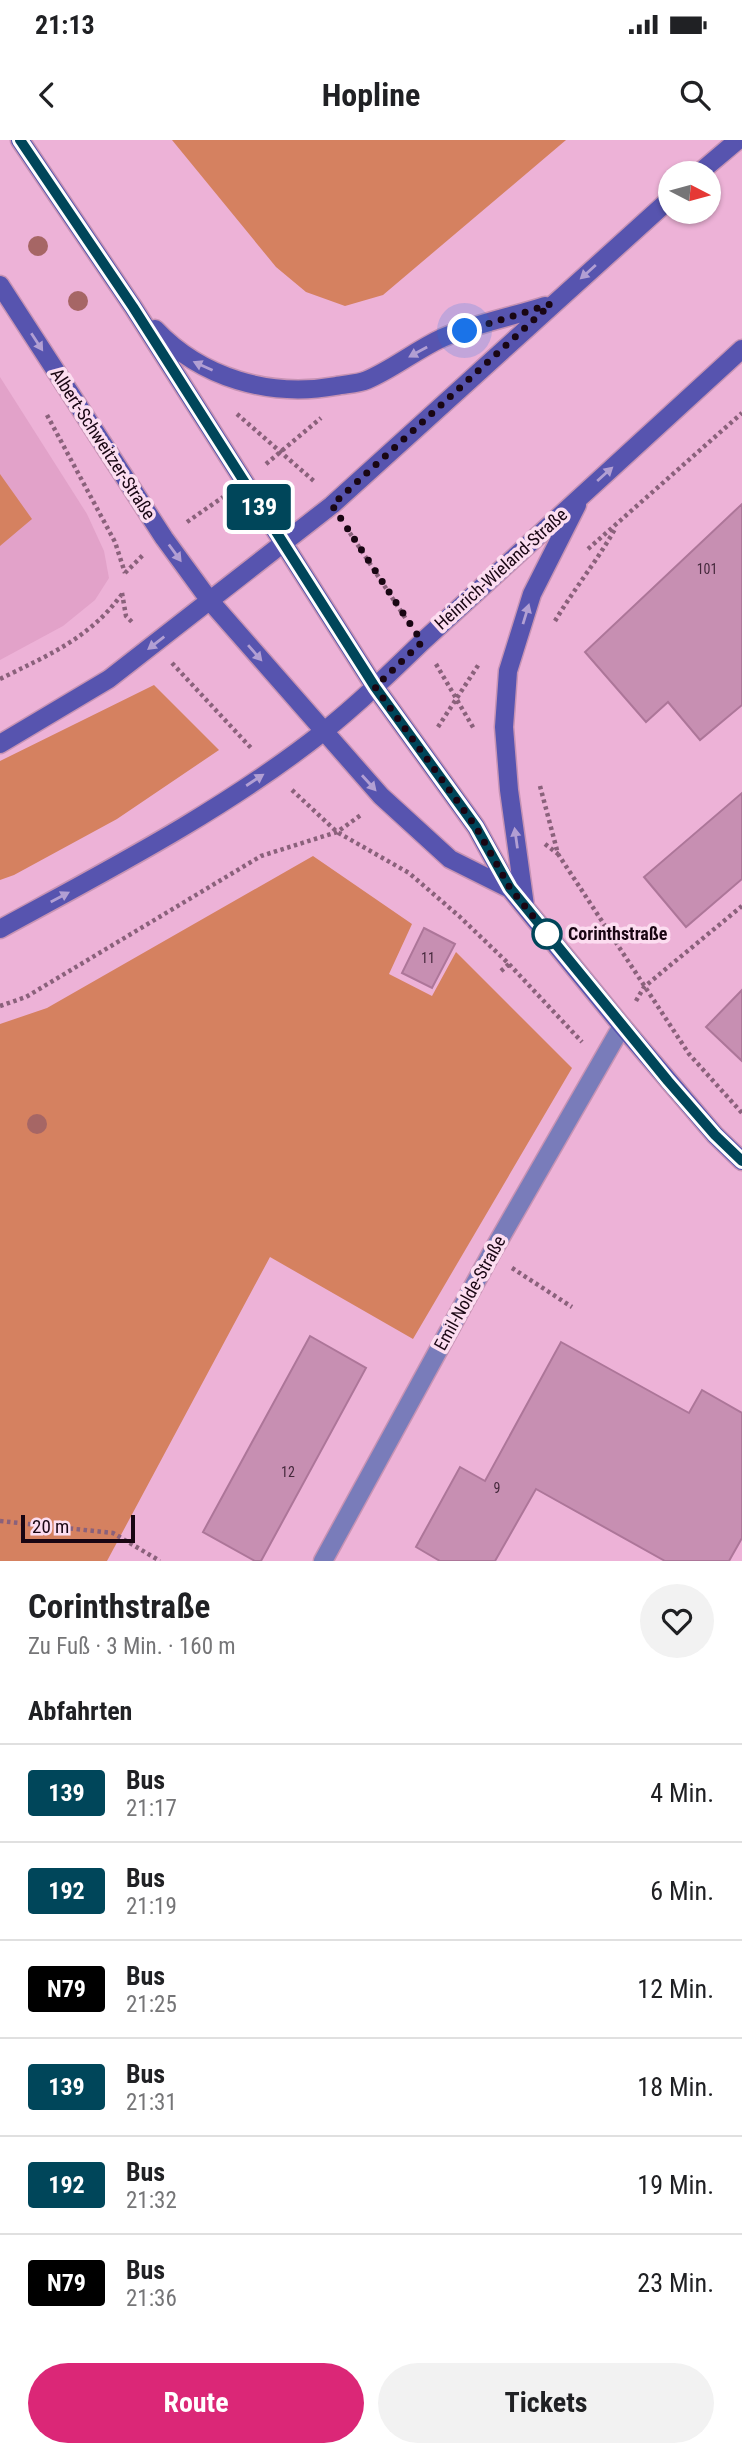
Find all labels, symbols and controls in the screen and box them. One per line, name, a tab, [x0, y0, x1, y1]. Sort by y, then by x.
text: 21:13	[35, 10, 95, 40]
icon: back	[28, 76, 66, 114]
text: Hopline	[322, 76, 420, 114]
icon: search	[676, 76, 714, 114]
north arrow	[658, 161, 721, 224]
map controls	[658, 161, 721, 224]
one-way arrow	[579, 264, 597, 280]
your location	[447, 313, 482, 348]
one-way arrow	[31, 333, 44, 352]
one-way arrow	[408, 346, 428, 358]
one-way arrow	[193, 360, 213, 372]
street label: Albert-Schweitzer-Straße	[47, 364, 160, 523]
one-way arrow	[596, 467, 613, 483]
line badge: 139	[219, 484, 299, 530]
text: 139	[241, 493, 277, 521]
street label: Heinrich-Wieland-Straße	[430, 504, 571, 634]
one-way arrow	[168, 544, 182, 562]
house number: 101	[697, 561, 717, 577]
one-way arrow	[521, 604, 531, 625]
one-way arrow	[148, 636, 166, 651]
one-way arrow	[247, 644, 262, 661]
one-way arrow	[245, 774, 265, 787]
one-way arrow	[361, 774, 377, 792]
one-way arrow	[510, 827, 521, 849]
one-way arrow	[50, 891, 70, 903]
marker: Corinthstraße	[532, 919, 562, 949]
place label: Corinthstraße	[568, 923, 668, 944]
house number: 11	[421, 950, 435, 966]
street label: Emil-Nolde-Straße	[429, 1232, 510, 1354]
house number: 12	[281, 1464, 295, 1480]
house number: 9	[494, 1480, 500, 1496]
scale bar	[21, 1512, 135, 1544]
text: 20 m	[32, 1515, 69, 1538]
button: heart	[640, 1584, 714, 1658]
text: Corinthstraße	[28, 1587, 210, 1626]
text: Zu Fuß · 3 Min. · 160 m	[28, 1633, 236, 1660]
text: Abfahrten	[28, 1696, 132, 1726]
text: Bus	[126, 1765, 165, 1795]
text: 4 Min.	[650, 1778, 714, 1808]
text: 139	[48, 1779, 85, 1807]
text: 21:17	[126, 1795, 177, 1822]
text: Bus	[126, 1863, 165, 1893]
text: 6 Min.	[650, 1876, 714, 1906]
text: 192	[48, 1877, 85, 1905]
text: 21:19	[126, 1893, 177, 1920]
text: Bus	[126, 1961, 165, 1991]
text: 12 Min.	[637, 1974, 714, 2004]
text: N79	[47, 1975, 86, 2003]
text: 21:25	[126, 1991, 177, 2018]
text: Bus	[126, 2059, 165, 2089]
text: 18 Min.	[637, 2072, 714, 2102]
text: 139	[48, 2073, 85, 2101]
text: 21:31	[126, 2089, 177, 2116]
text: Bus	[126, 2157, 165, 2187]
text: 19 Min.	[637, 2170, 714, 2200]
text: 192	[48, 2171, 85, 2199]
text: 21:32	[126, 2187, 177, 2214]
text: Bus	[126, 2255, 165, 2285]
text: 23 Min.	[637, 2268, 714, 2298]
text: N79	[47, 2269, 86, 2297]
text: 21:36	[126, 2285, 177, 2312]
button: Route	[28, 2363, 364, 2443]
button: Tickets	[378, 2363, 714, 2443]

